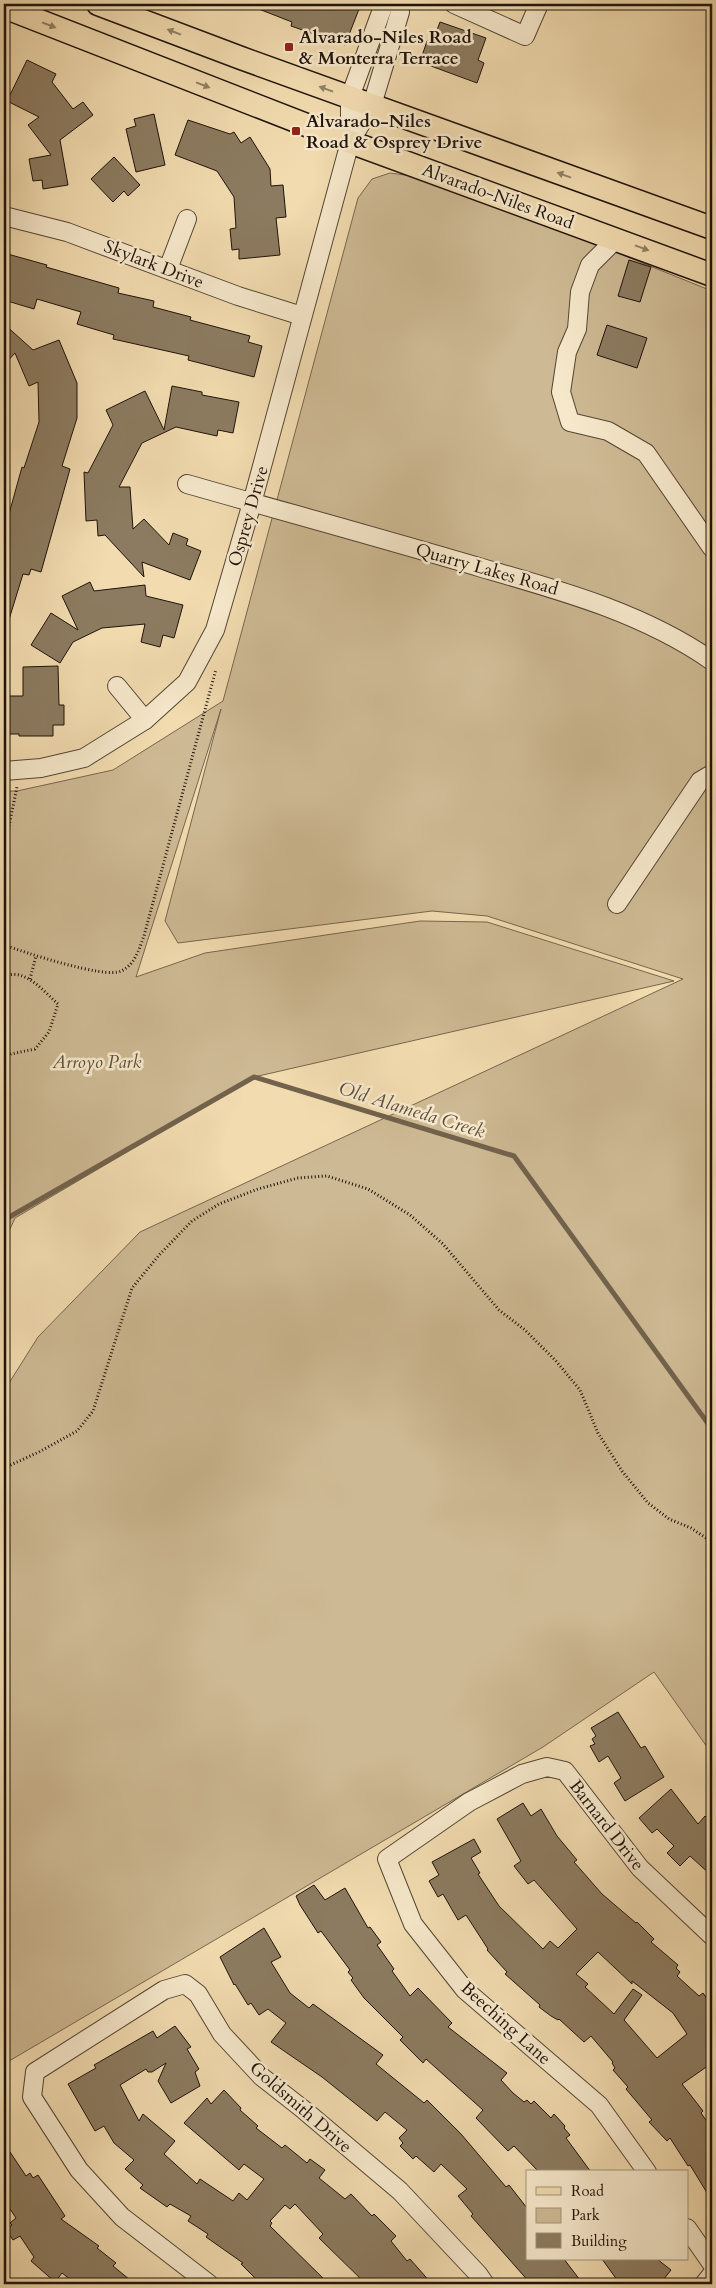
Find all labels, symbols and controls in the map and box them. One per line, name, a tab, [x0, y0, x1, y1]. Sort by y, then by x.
one-way arrow	[42, 21, 56, 29]
place label: Alvarado-Niles Road & Monterra Terrace	[299, 25, 472, 71]
one-way arrow	[166, 28, 181, 36]
marker: Alvarado-Niles Road & Monterra Terrace	[283, 41, 295, 53]
one-way arrow	[196, 81, 211, 89]
one-way arrow	[318, 85, 333, 93]
place label: Alvarado-Niles Road & Osprey Drive	[306, 109, 482, 155]
marker: Alvarado-Niles Road & Osprey Drive	[290, 125, 302, 137]
street label: Alvarado-Niles Road	[419, 157, 577, 236]
one-way arrow	[557, 171, 572, 178]
street label: Skylark Drive	[100, 234, 207, 295]
one-way arrow	[635, 245, 650, 252]
street label: Osprey Drive	[222, 463, 275, 569]
street label: Quarry Lakes Road	[412, 537, 562, 602]
park label: Arroyo Park	[52, 1050, 141, 1075]
water label: Old Alameda Creek	[335, 1075, 489, 1145]
street label: Barnard Drive	[563, 1775, 650, 1876]
street label: Beeching Lane	[455, 1976, 556, 2071]
street label: Goldsmith Drive	[244, 2056, 357, 2159]
legend	[526, 2170, 688, 2260]
text: Road	[571, 2181, 604, 2201]
text: Park	[571, 2205, 600, 2225]
text: Building	[571, 2231, 627, 2251]

